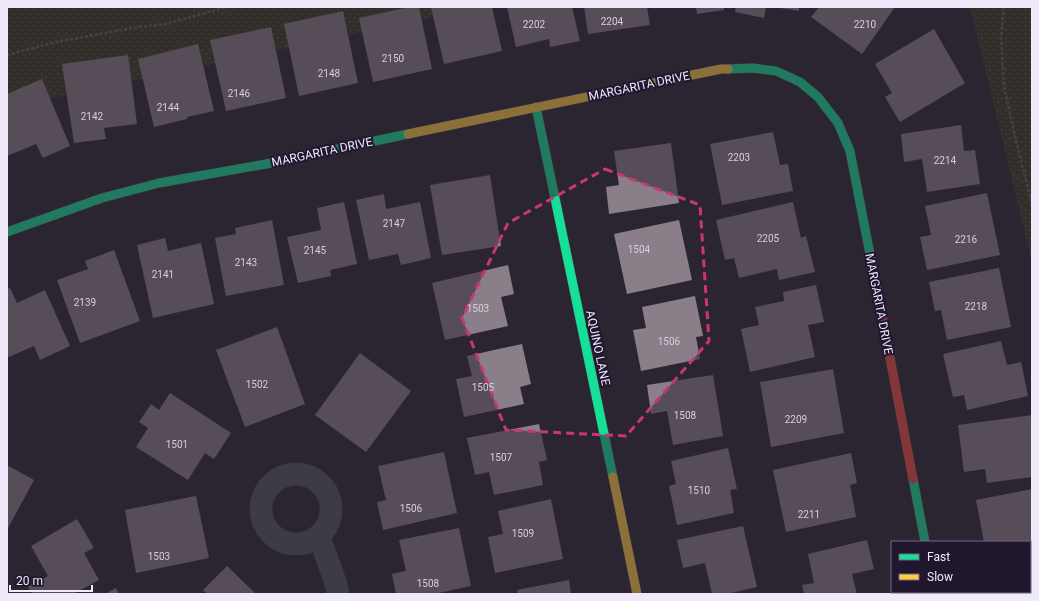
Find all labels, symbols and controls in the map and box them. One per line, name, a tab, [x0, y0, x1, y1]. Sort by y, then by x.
house number: 2204	[601, 16, 624, 27]
house number: 2202	[523, 19, 546, 30]
house number: 2210	[854, 19, 877, 30]
house number: 2150	[382, 53, 405, 64]
house number: 2148	[318, 68, 341, 79]
street label: MARGARITA DRIVE	[587, 68, 691, 104]
house number: 2146	[228, 88, 251, 99]
house number: 2144	[157, 102, 180, 113]
house number: 2142	[81, 111, 104, 122]
street label: MARGARITA DRIVE	[270, 134, 374, 170]
house number: 2203	[728, 152, 750, 163]
house number: 2214	[934, 155, 957, 166]
house number: 2147	[383, 218, 406, 229]
house number: 2205	[757, 233, 780, 244]
house number: 2216	[955, 234, 978, 245]
house number: 1504	[628, 244, 651, 255]
house number: 2145	[304, 245, 327, 256]
street label: MARGARITA DRIVE	[862, 252, 896, 356]
house number: 2143	[235, 257, 257, 268]
house number: 2141	[152, 269, 174, 280]
house number: 2139	[74, 297, 96, 308]
house number: 2218	[965, 301, 988, 312]
house number: 1503	[467, 303, 489, 314]
street label: AQUINO LANE	[583, 309, 613, 387]
house number: 1506	[658, 336, 681, 347]
house number: 1502	[246, 379, 269, 390]
house number: 1505	[472, 382, 495, 393]
house number: 1508	[674, 410, 697, 421]
house number: 2209	[785, 414, 807, 425]
house number: 1501	[166, 439, 188, 450]
house number: 1507	[490, 452, 513, 463]
house number: 1510	[688, 485, 711, 496]
house number: 1506	[400, 503, 423, 514]
house number: 2211	[798, 509, 820, 520]
house number: 1509	[512, 528, 534, 539]
legend	[891, 541, 1031, 593]
text: Fast	[927, 550, 950, 564]
house number: 1503	[148, 551, 170, 562]
scale bar	[10, 567, 92, 593]
text: Slow	[927, 570, 953, 584]
text: 20 m	[16, 574, 43, 588]
house number: 1508	[417, 578, 440, 589]

